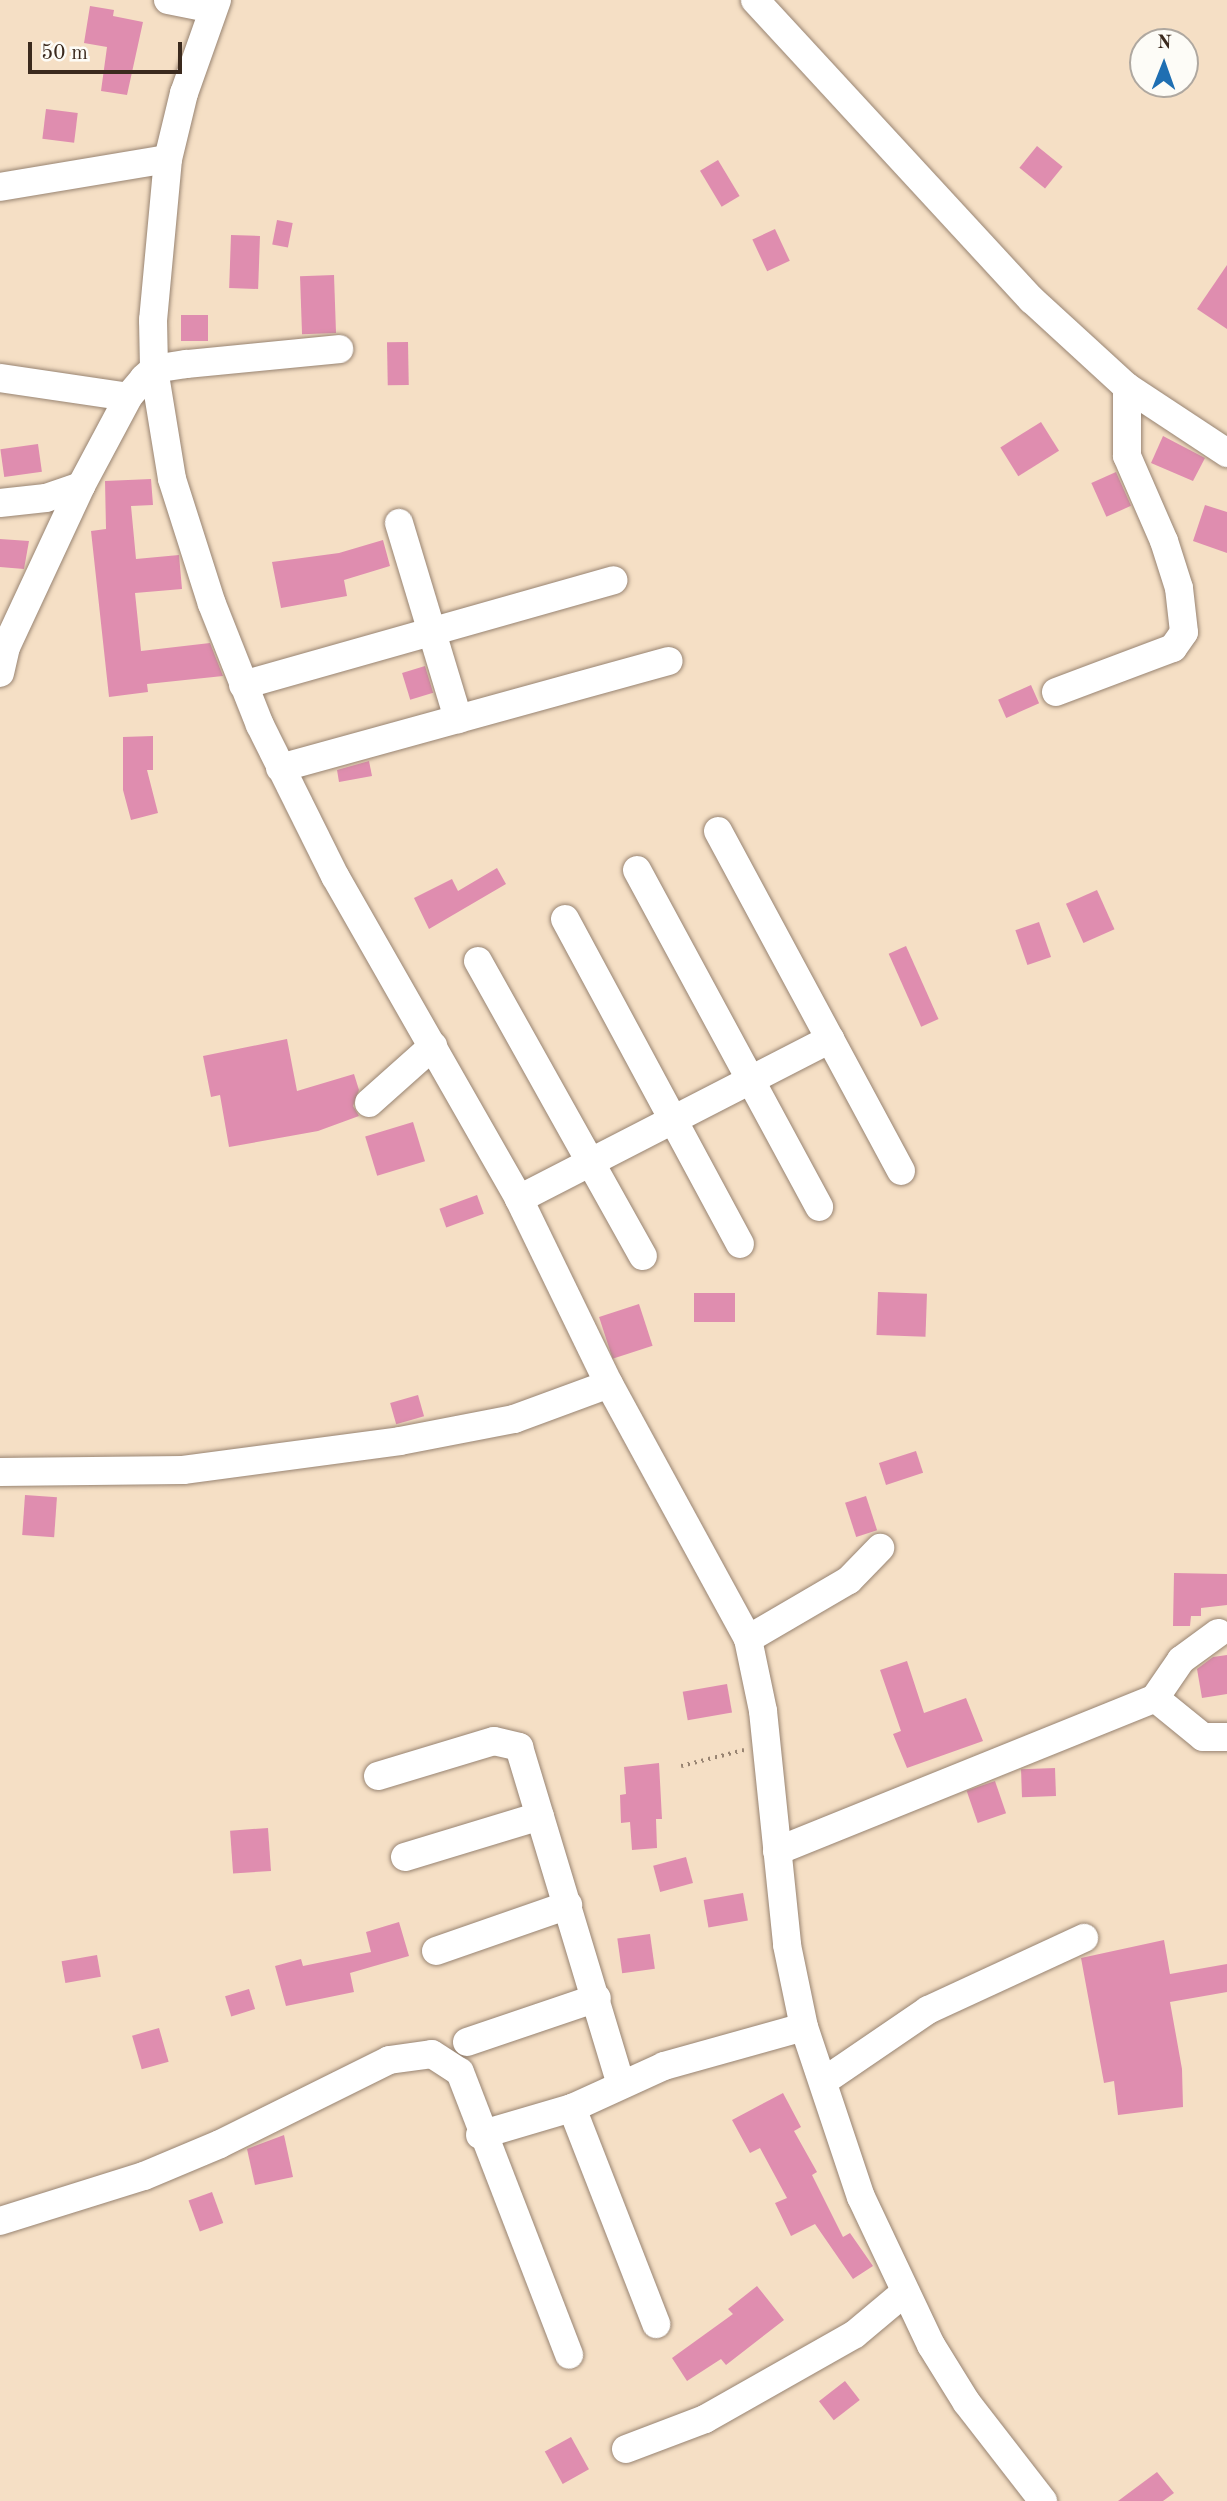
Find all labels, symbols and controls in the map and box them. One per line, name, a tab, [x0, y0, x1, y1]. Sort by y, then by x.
scale bar	[32, 28, 186, 72]
north arrow	[1129, 28, 1199, 98]
text: N	[1157, 34, 1172, 53]
text: 50 m	[41, 43, 88, 64]

